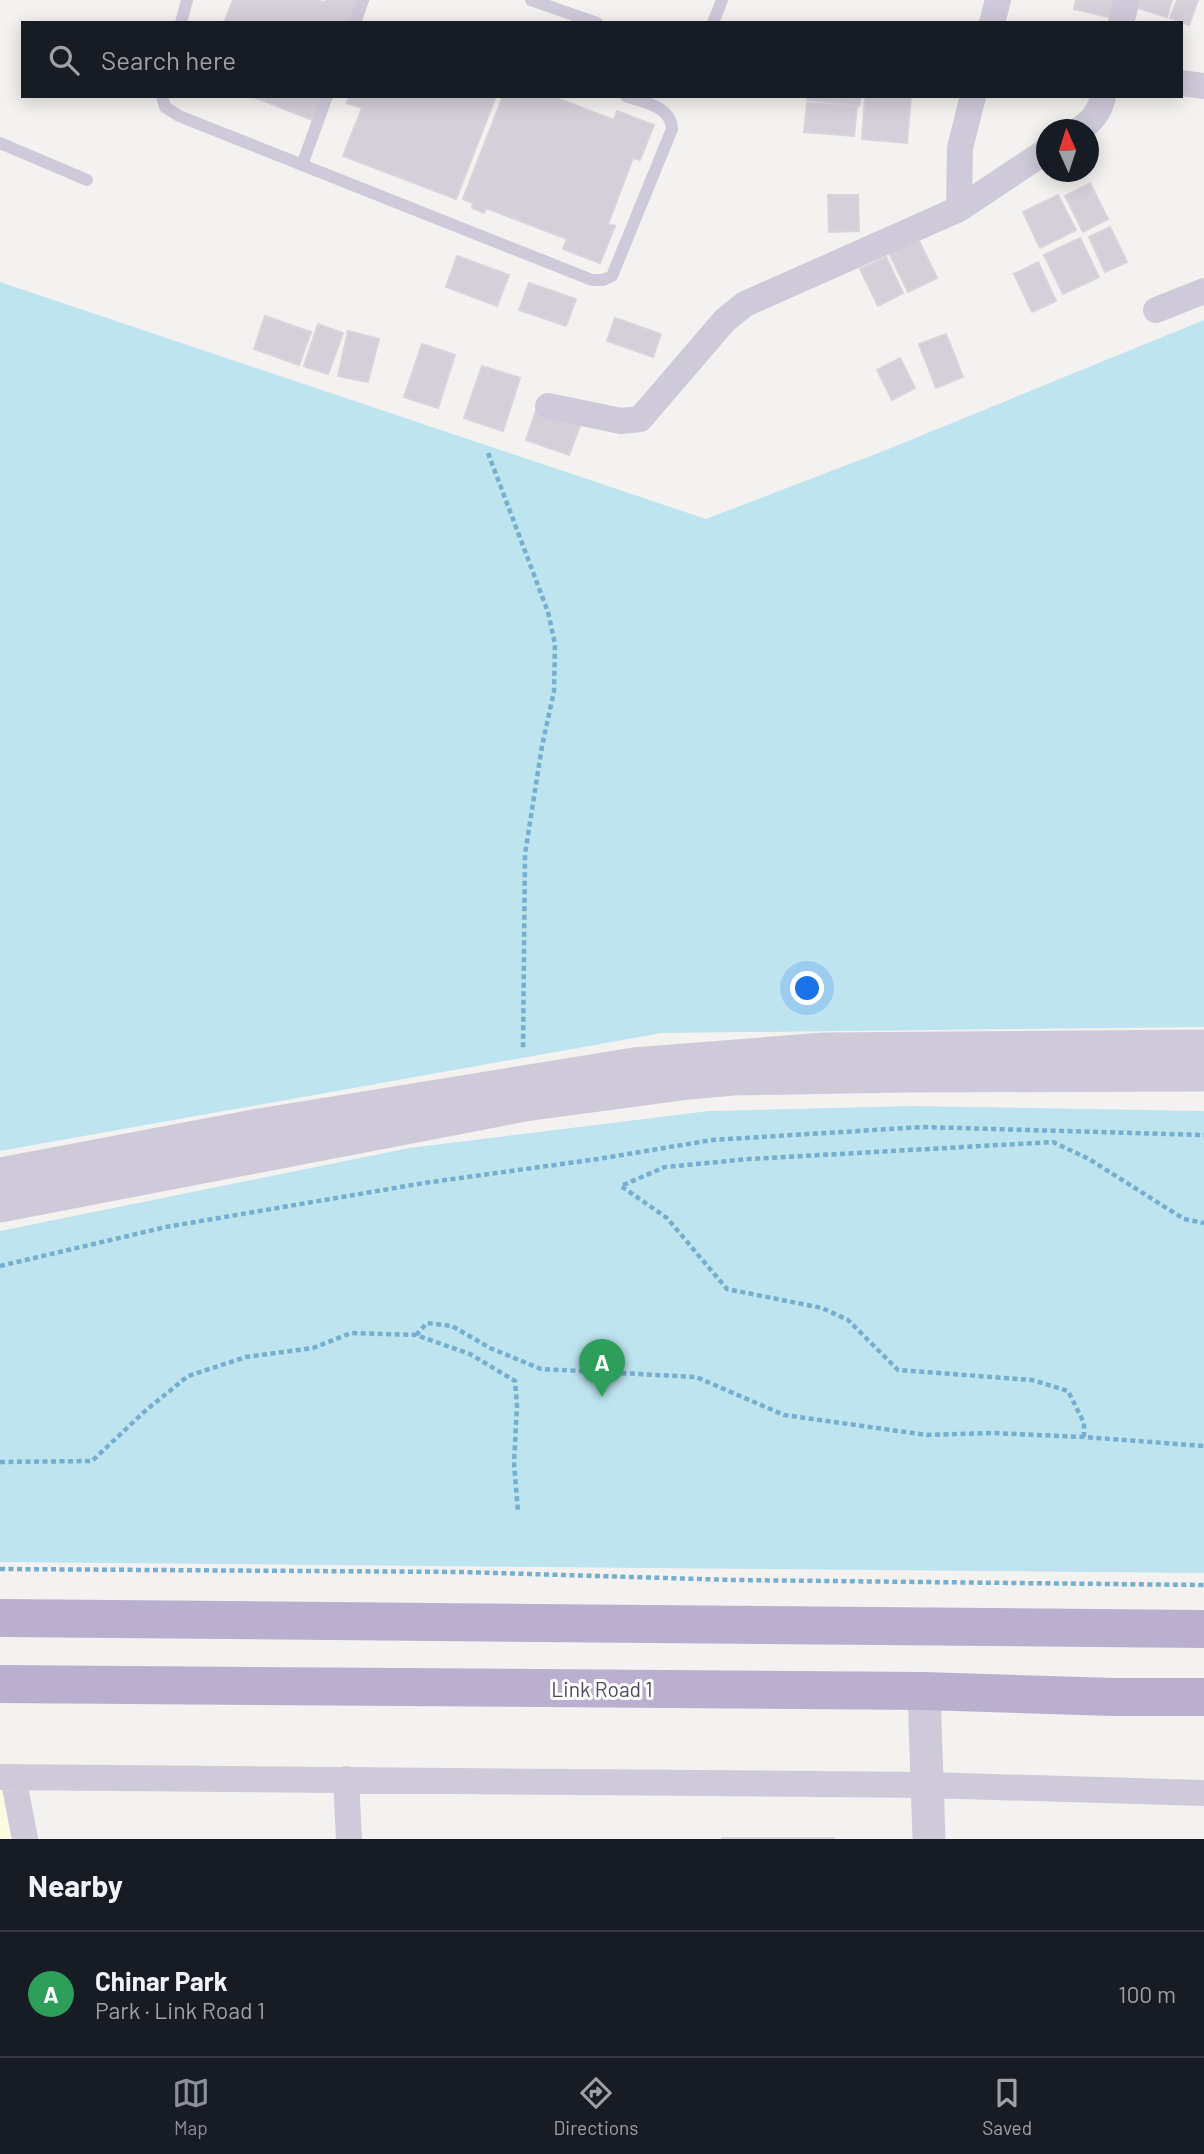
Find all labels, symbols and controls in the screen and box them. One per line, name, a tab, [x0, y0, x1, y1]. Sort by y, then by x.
search box	[21, 21, 1183, 98]
icon: search	[45, 41, 83, 79]
text: Search here	[101, 44, 236, 75]
north arrow	[1036, 119, 1099, 182]
your location	[790, 971, 824, 1005]
pin: A	[579, 1339, 625, 1397]
street label: Link Road 1	[551, 1676, 653, 1701]
text: Nearby	[28, 1867, 123, 1903]
text: Chinar Park	[95, 1965, 228, 1996]
text: A	[43, 1980, 59, 2008]
text: 100 m	[1118, 1980, 1176, 2008]
text: Park · Link Road 1	[95, 1996, 265, 2024]
tab: Map	[172, 2074, 210, 2139]
tab: Directions	[554, 2074, 639, 2139]
tab: Saved	[982, 2074, 1032, 2139]

